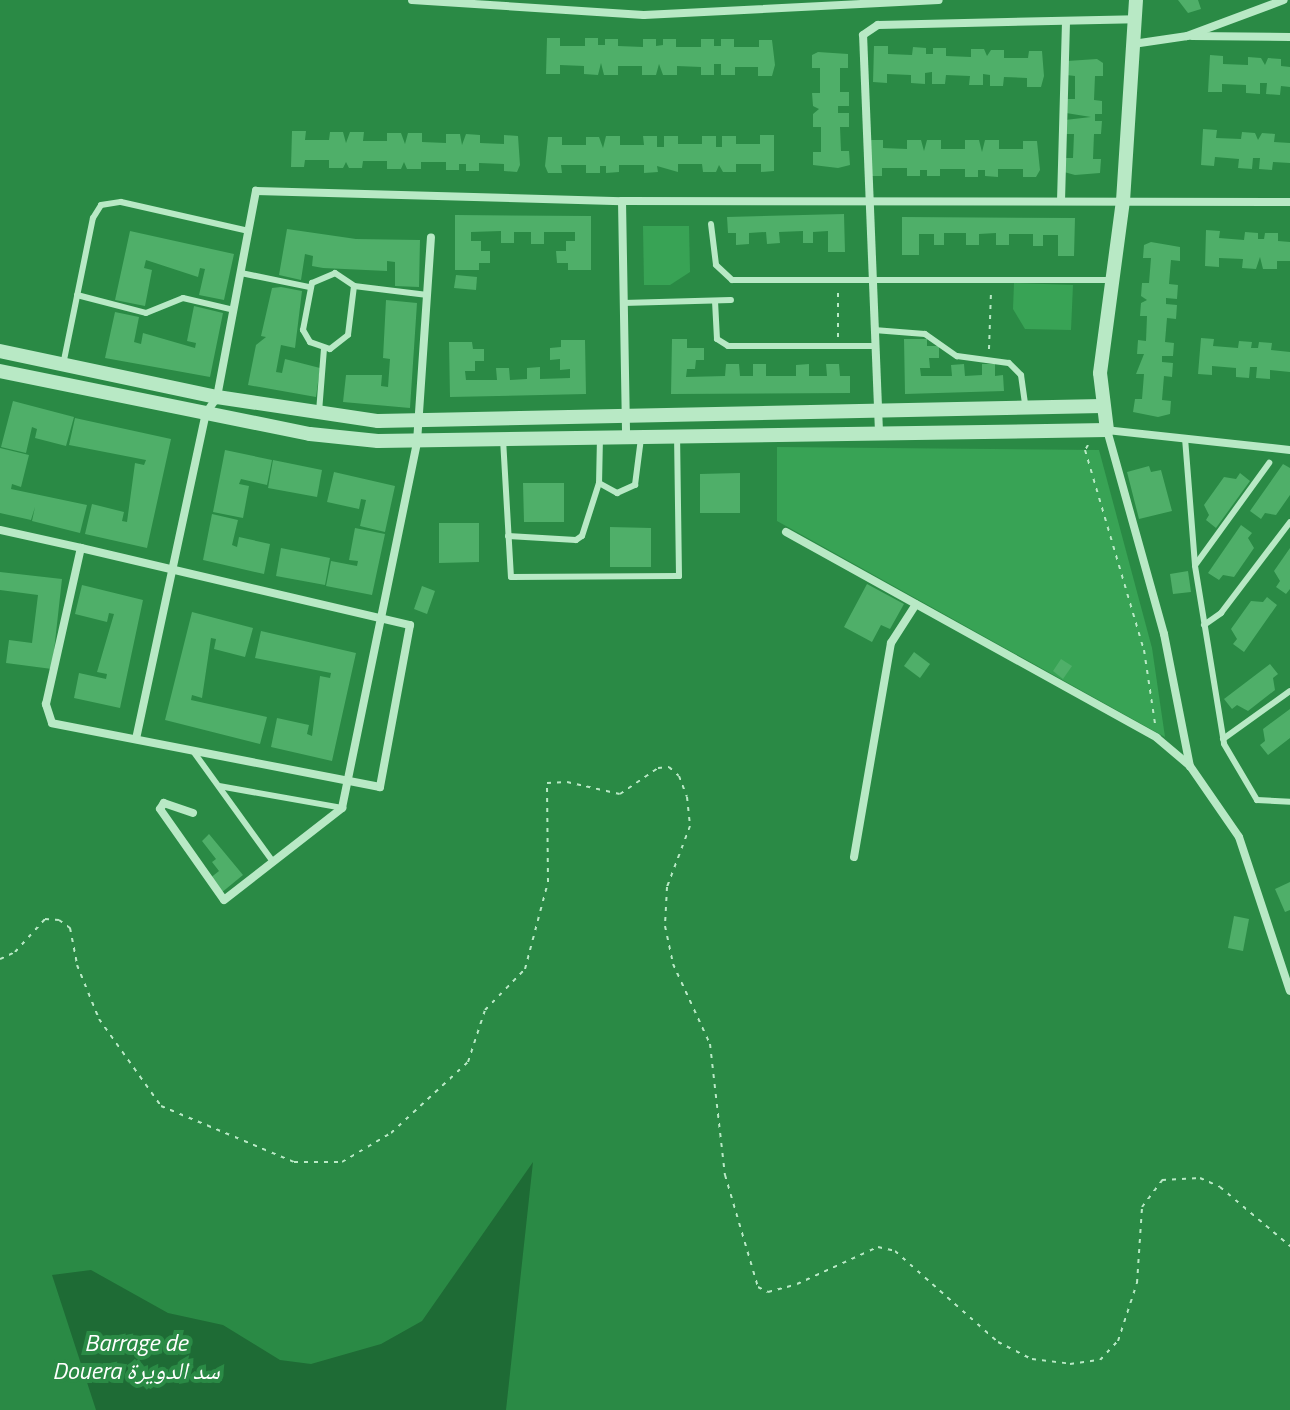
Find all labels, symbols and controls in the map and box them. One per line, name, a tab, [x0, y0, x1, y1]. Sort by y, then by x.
water label: Barrage de Douera سد الدويرة	[52, 1329, 220, 1385]

